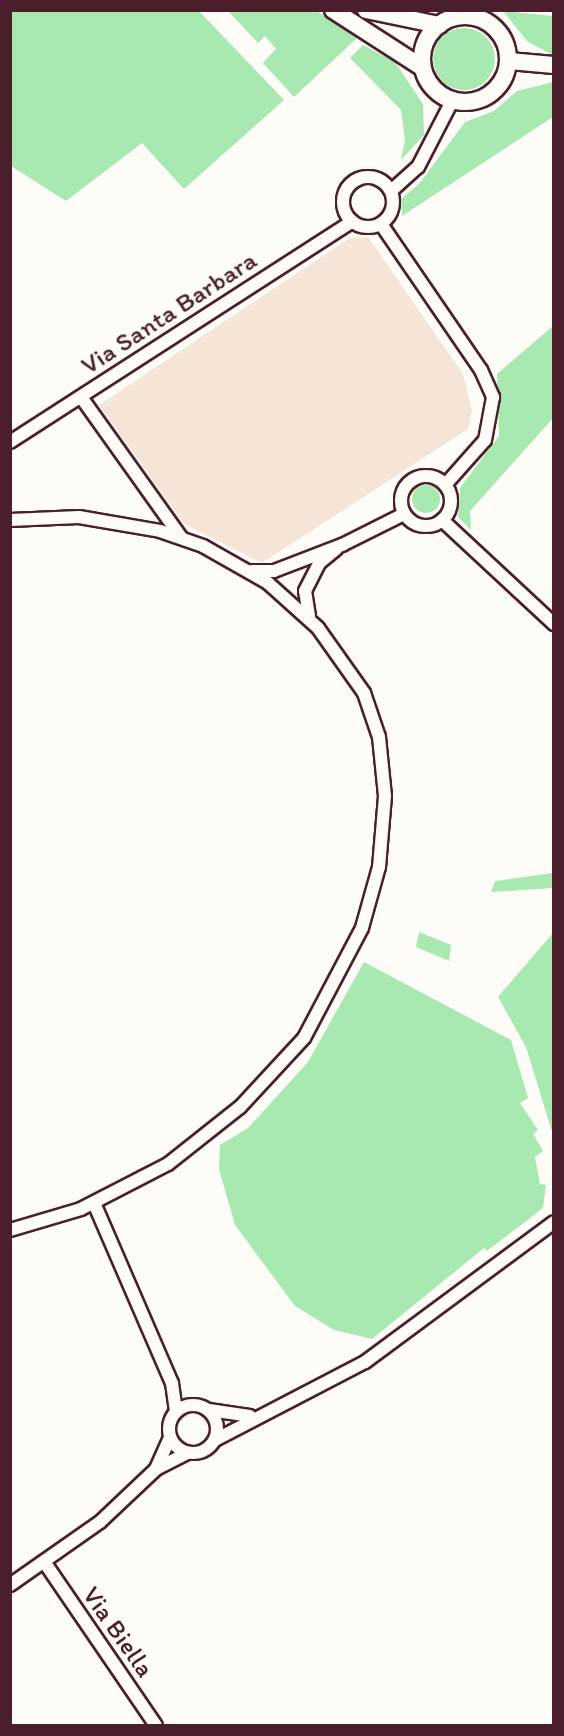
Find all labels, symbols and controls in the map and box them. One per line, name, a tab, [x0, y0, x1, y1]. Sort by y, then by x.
street label: Via Santa Barbara	[76, 245, 262, 381]
street label: Via Biella	[75, 1580, 161, 1684]

